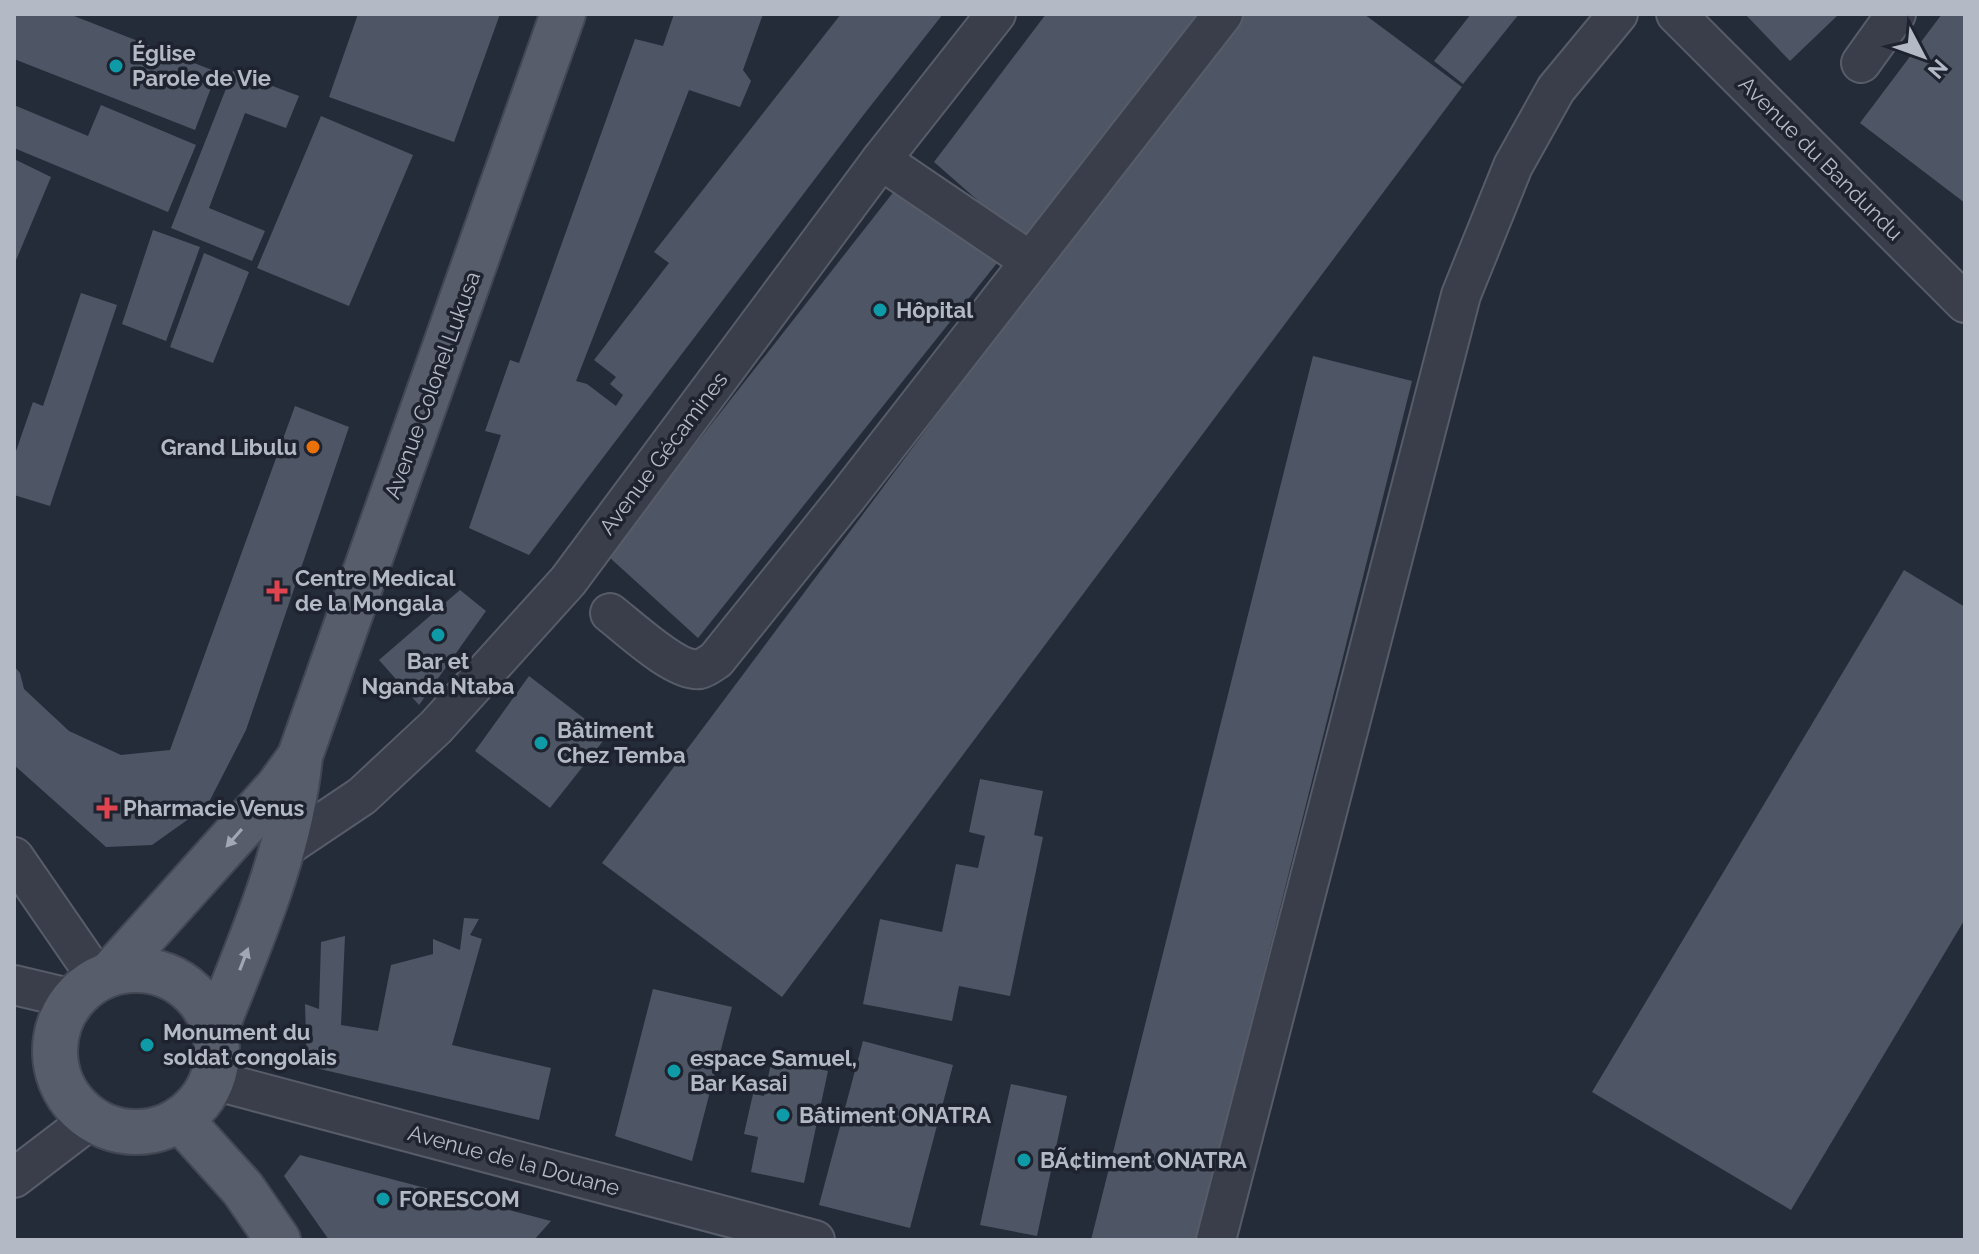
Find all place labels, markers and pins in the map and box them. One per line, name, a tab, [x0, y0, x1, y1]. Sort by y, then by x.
place label: Église Parole de Vie	[132, 40, 271, 91]
marker: Église Parole de Vie	[107, 57, 125, 75]
place label: Hôpital	[896, 297, 974, 323]
marker: Hôpital	[871, 301, 889, 319]
place label: Grand Libulu	[161, 434, 297, 460]
marker: Grand Libulu	[304, 438, 322, 456]
place label: Centre Medical de la Mongala	[295, 565, 457, 616]
marker: Centre Medical de la Mongala	[266, 580, 288, 602]
marker: Bar et Nganda Ntaba	[429, 626, 447, 644]
place label: Bar et Nganda Ntaba	[362, 648, 514, 699]
place label: Bâtiment Chez Temba	[557, 717, 686, 768]
marker: Bâtiment Chez Temba	[532, 734, 550, 752]
place label: Pharmacie Venus	[123, 795, 304, 821]
marker: Pharmacie Venus	[98, 799, 116, 817]
place label: Monument du soldat congolais	[163, 1019, 337, 1070]
marker: Monument du soldat congolais	[138, 1036, 156, 1054]
place label: espace Samuel, Bar Kasai	[690, 1045, 857, 1096]
marker: espace Samuel, Bar Kasai	[665, 1062, 683, 1080]
place label: Bâtiment ONATRA	[799, 1102, 991, 1128]
marker: Bâtiment ONATRA	[774, 1106, 792, 1124]
place label: BÃ¢timent ONATRA	[1040, 1147, 1247, 1173]
marker: BÃ¢timent ONATRA	[1015, 1151, 1033, 1169]
place label: FORESCOM	[399, 1186, 520, 1212]
marker: FORESCOM	[374, 1190, 392, 1208]

